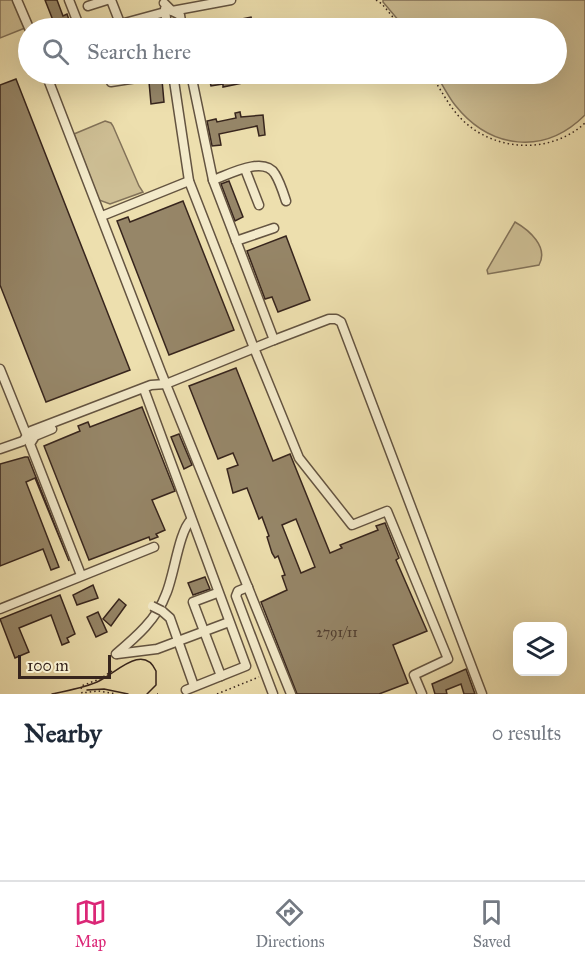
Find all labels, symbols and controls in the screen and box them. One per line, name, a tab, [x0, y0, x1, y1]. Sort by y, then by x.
search box	[18, 18, 567, 84]
icon: search	[39, 35, 72, 68]
text: Search here	[87, 38, 191, 65]
map controls	[513, 622, 567, 676]
button: layers	[513, 622, 567, 676]
house number: 2791/11	[316, 624, 358, 641]
scale bar	[18, 652, 111, 680]
text: 100 m	[27, 656, 69, 675]
text: Nearby	[24, 717, 102, 749]
text: 0 results	[492, 721, 561, 745]
tab: Map	[74, 896, 107, 951]
tab: Directions	[255, 896, 324, 951]
tab: Saved	[473, 896, 511, 951]

